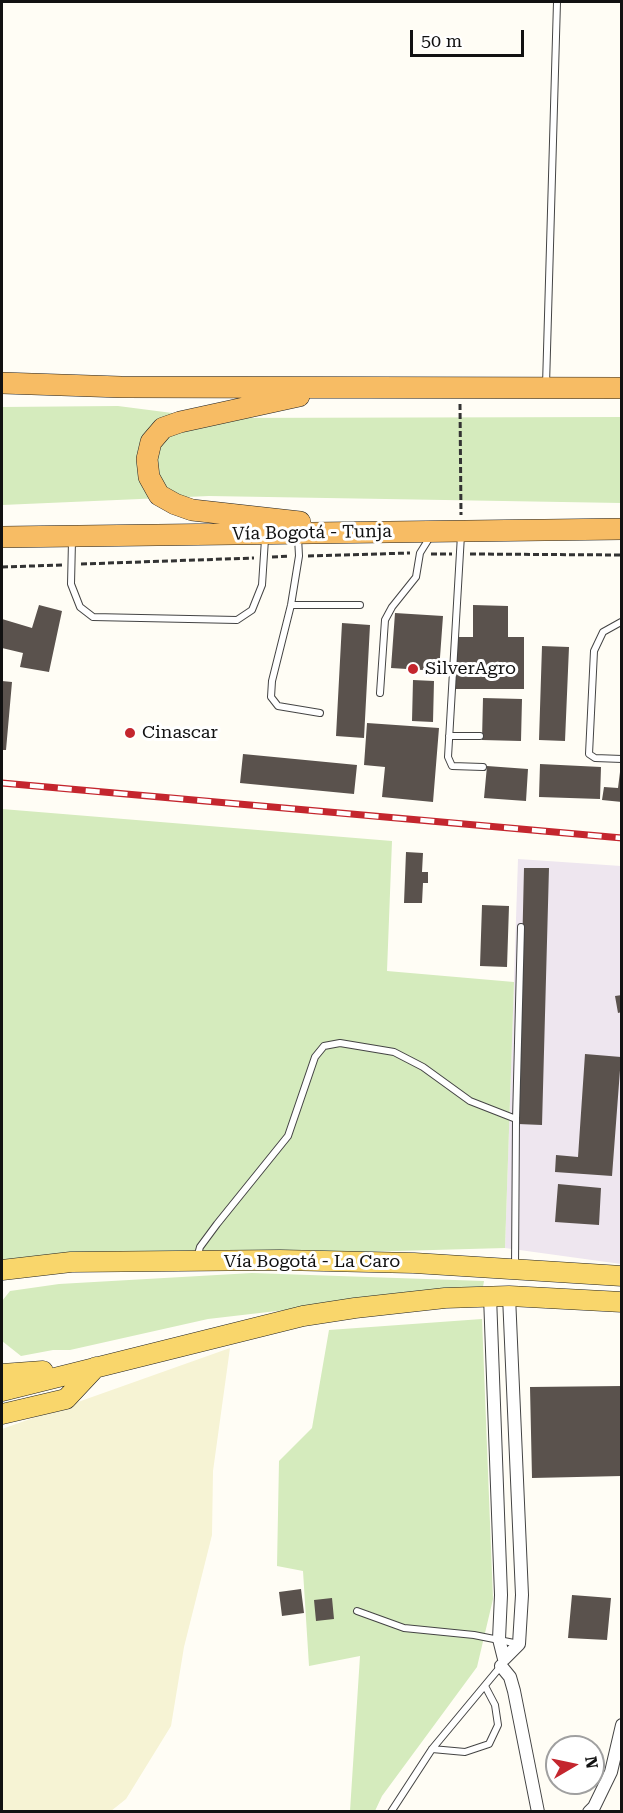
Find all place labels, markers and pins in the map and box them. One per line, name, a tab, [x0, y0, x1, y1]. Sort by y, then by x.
place label: SilverAgro	[425, 658, 516, 680]
marker: SilverAgro	[406, 662, 420, 676]
place label: Cinascar	[142, 722, 218, 744]
marker: Cinascar	[123, 726, 137, 740]

